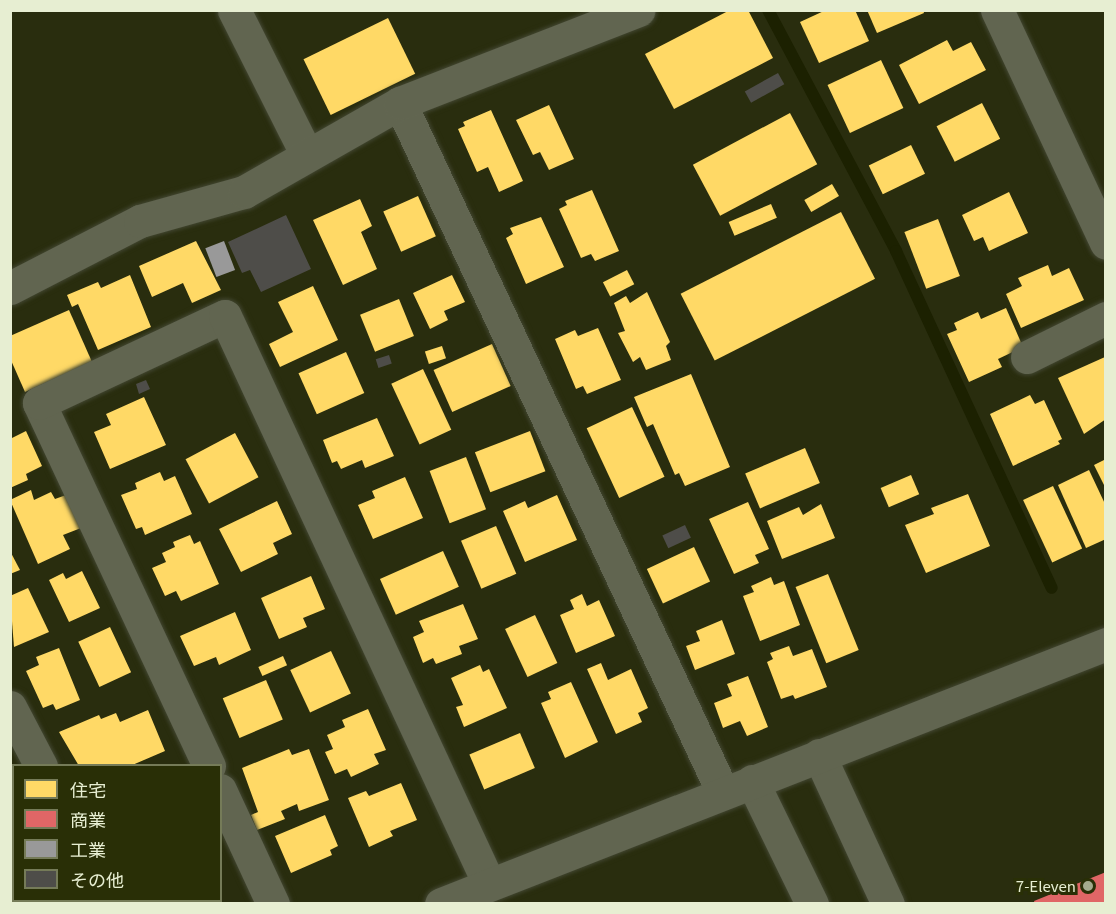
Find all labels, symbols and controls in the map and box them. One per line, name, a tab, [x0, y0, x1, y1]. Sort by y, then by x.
legend	[12, 764, 222, 902]
text: 住宅	[70, 776, 106, 802]
text: 商業	[70, 806, 106, 832]
text: 工業	[70, 836, 106, 862]
text: その他	[70, 866, 124, 892]
place label: 7-Eleven	[1016, 877, 1076, 895]
marker: 7-Eleven	[1081, 879, 1095, 893]

